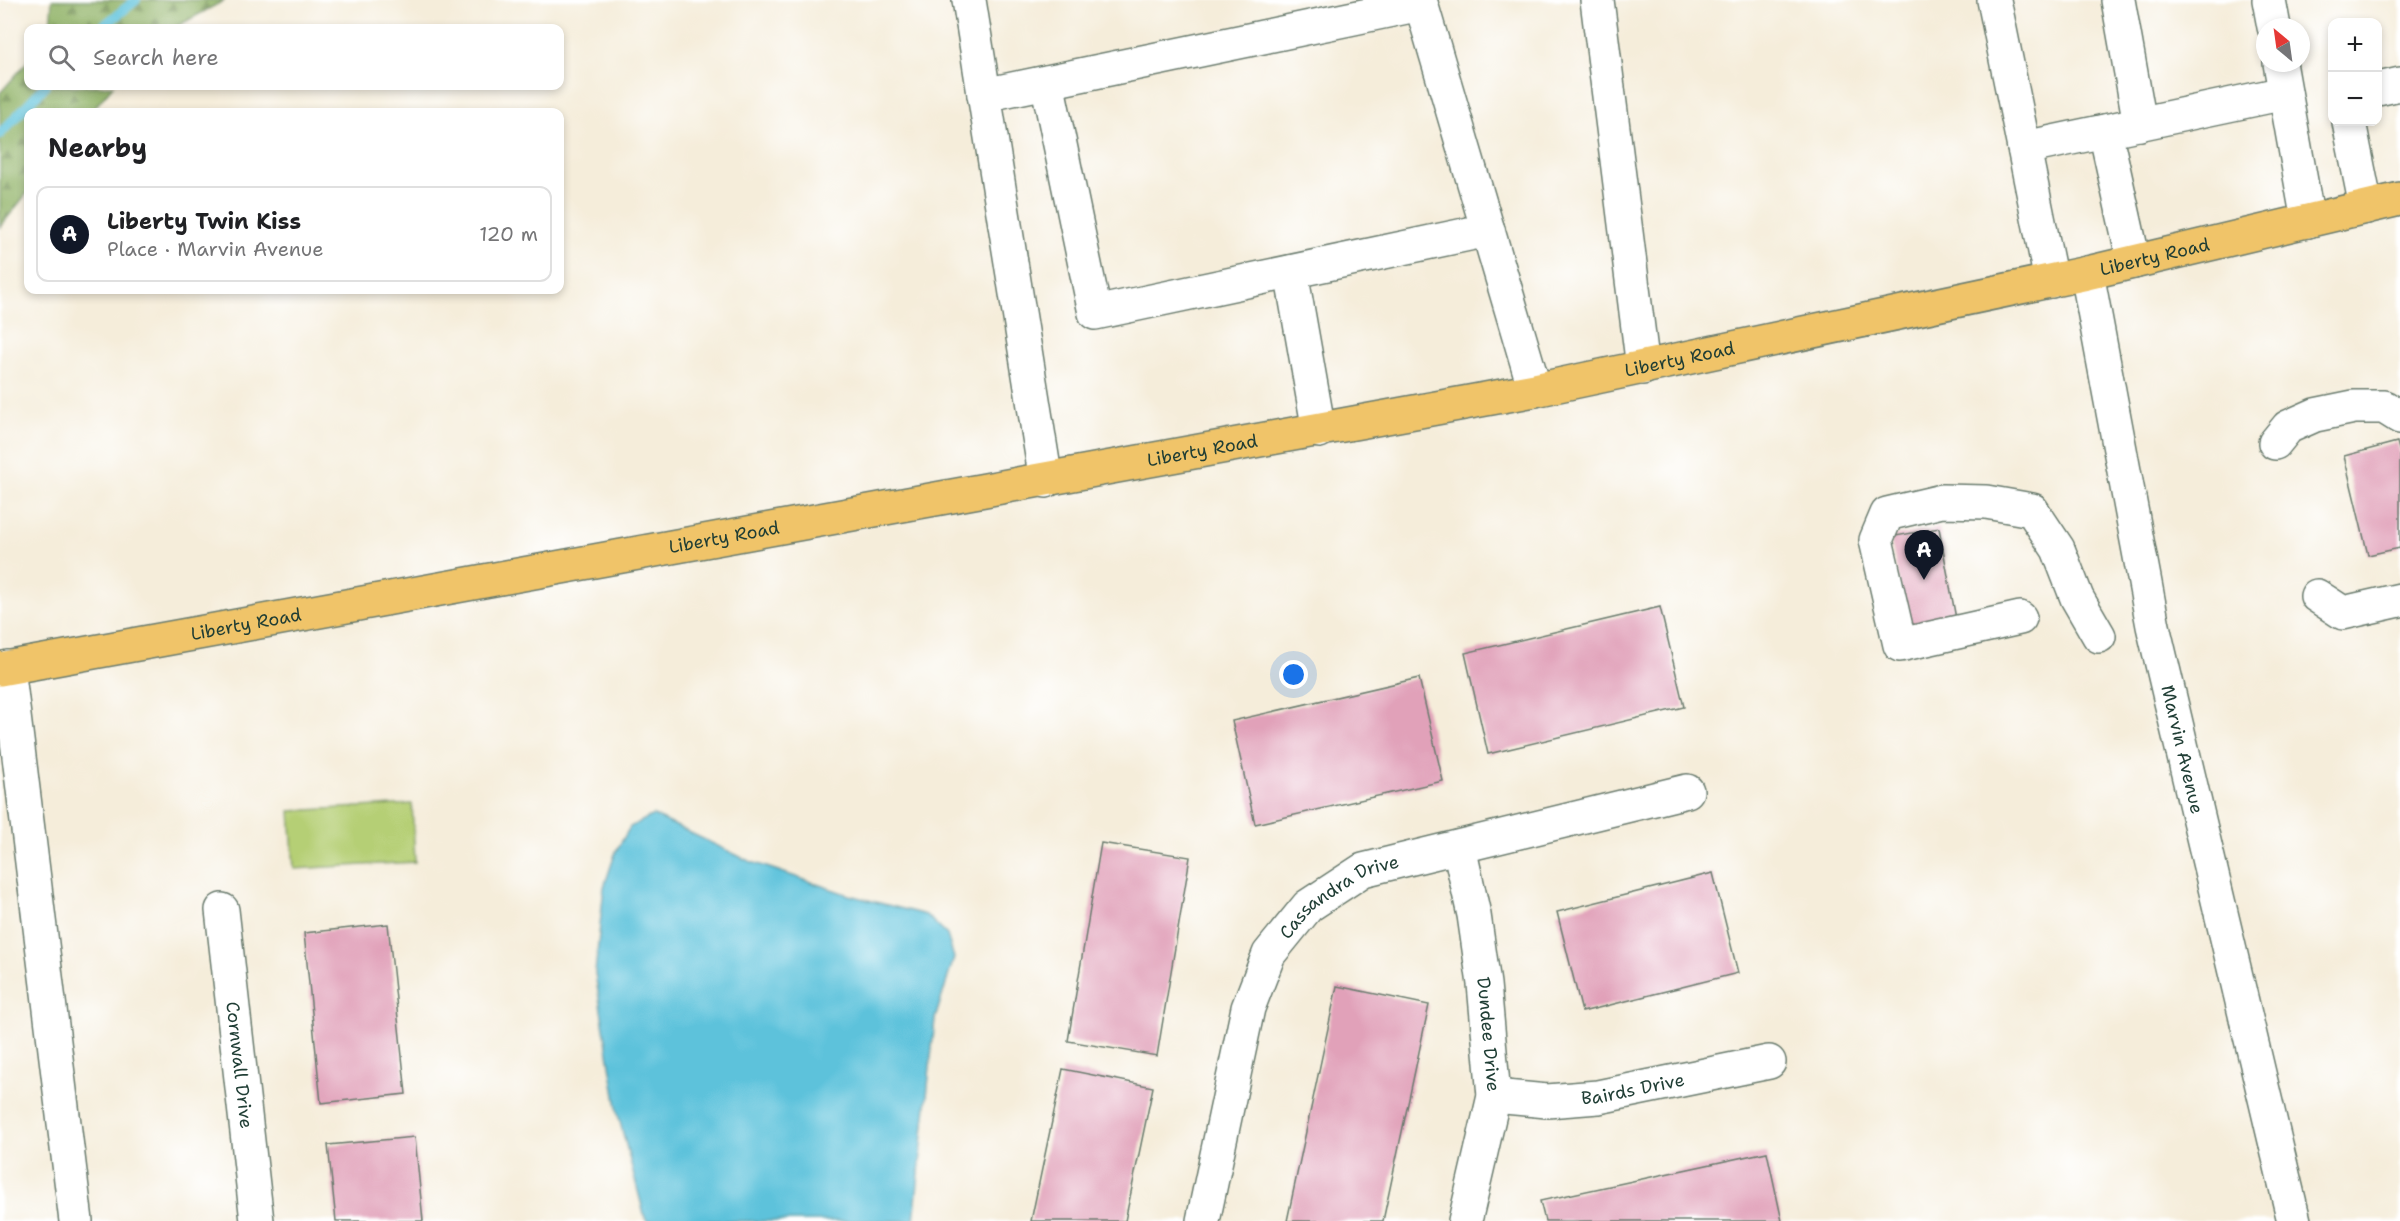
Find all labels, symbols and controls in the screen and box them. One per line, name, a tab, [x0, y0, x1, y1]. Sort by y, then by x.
north arrow	[2256, 18, 2310, 72]
map controls	[2328, 18, 2382, 126]
button: +	[2328, 18, 2382, 72]
search box	[24, 24, 564, 90]
icon: search	[45, 41, 78, 74]
text: Search here	[93, 43, 219, 72]
button: −	[2328, 72, 2382, 126]
text: Nearby	[48, 130, 147, 165]
text: Liberty Twin Kiss	[107, 207, 301, 236]
text: A	[62, 221, 77, 247]
text: 120 m	[479, 221, 538, 247]
street label: Liberty Road	[2097, 232, 2212, 282]
text: Place · Marvin Avenue	[107, 236, 324, 262]
street label: Liberty Road	[1622, 336, 1737, 383]
street label: Liberty Road	[1145, 429, 1260, 472]
street label: Liberty Road	[667, 516, 781, 559]
pin: A	[1904, 530, 1944, 580]
street label: Liberty Road	[189, 602, 303, 646]
your location	[1279, 660, 1308, 689]
street label: Marvin Avenue	[2155, 683, 2209, 816]
street label: Cassandra Drive	[1274, 850, 1401, 944]
street label: Dundee Drive	[1471, 975, 1506, 1093]
street label: Cornwall Drive	[220, 1000, 259, 1130]
street label: Bairds Drive	[1580, 1068, 1687, 1110]

